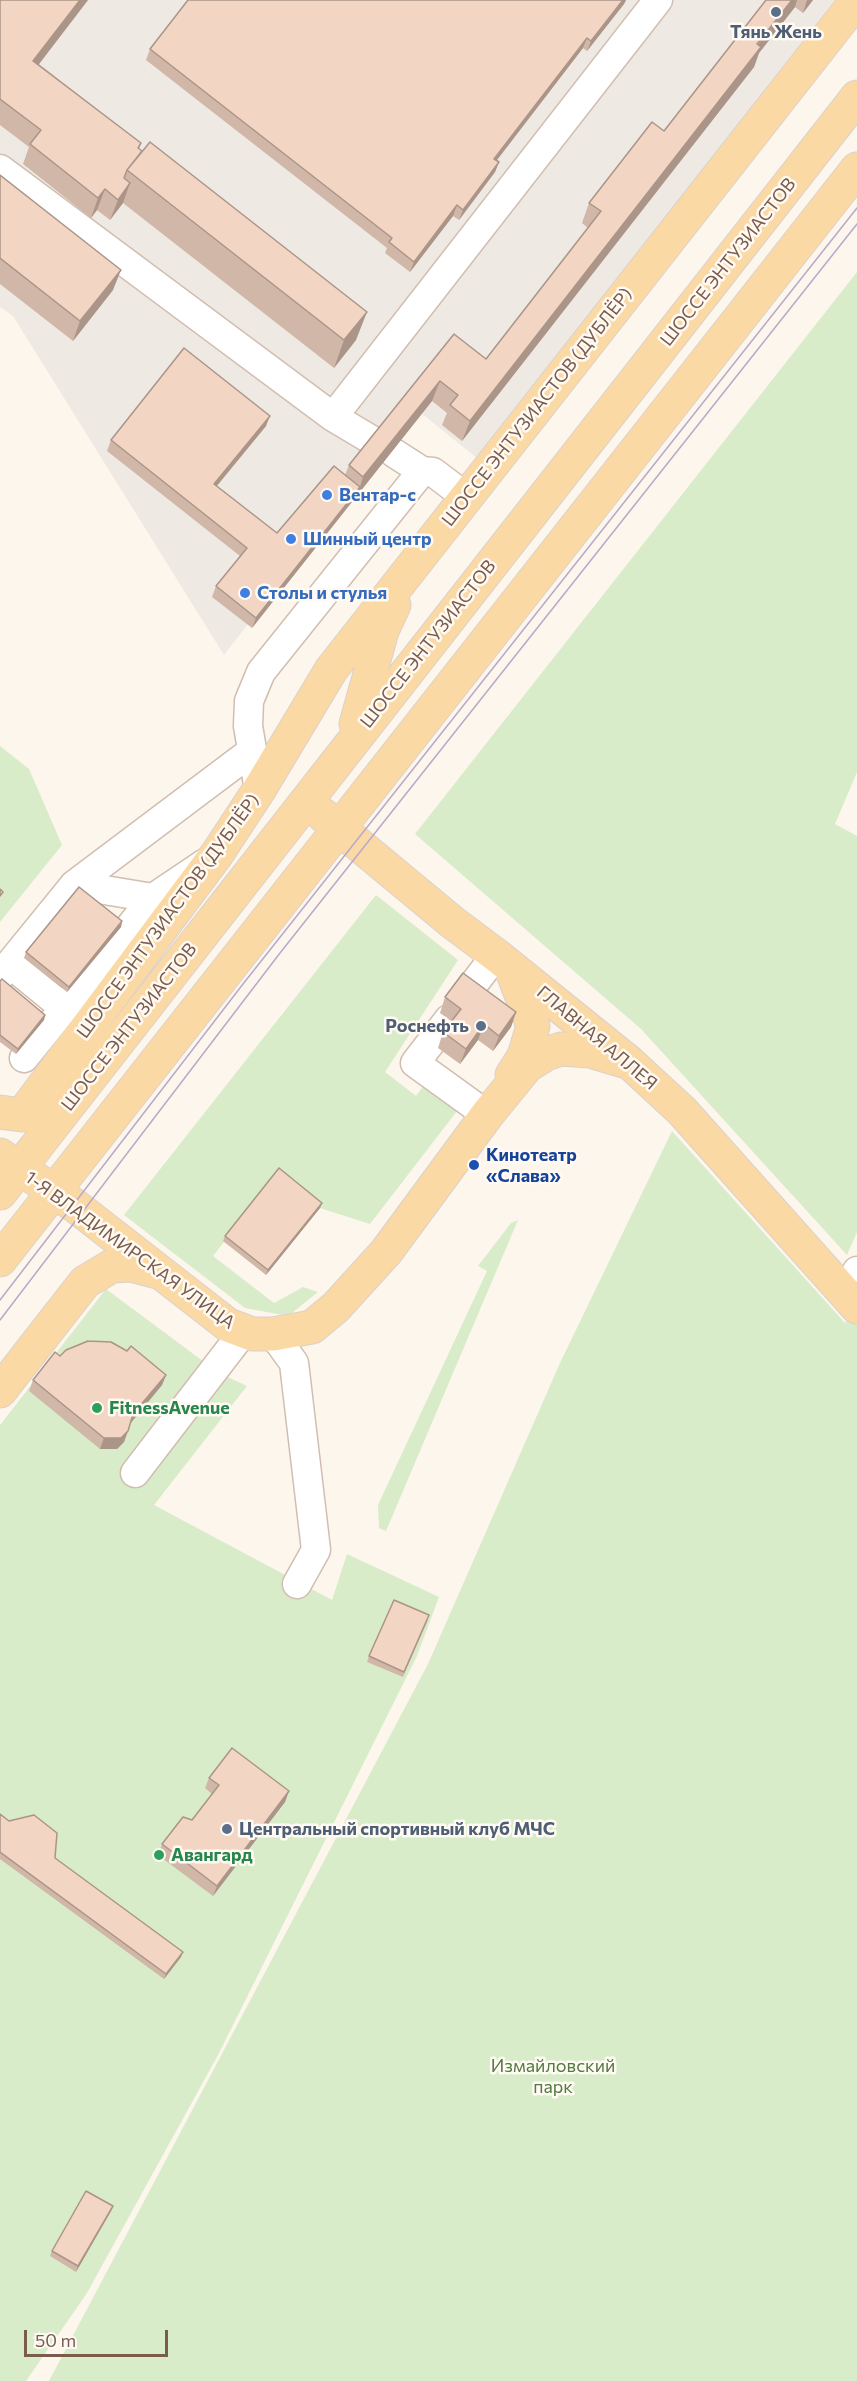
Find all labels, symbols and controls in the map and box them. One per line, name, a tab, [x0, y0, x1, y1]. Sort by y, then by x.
marker: Тянь Жень	[769, 5, 783, 19]
place label: Тянь Жень	[730, 21, 822, 43]
street label: ШОССЕ ЭНТУЗИАСТОВ	[656, 174, 800, 350]
street label: ШОССЕ ЭНТУЗИАСТОВ (ДУБЛЁР)	[437, 284, 637, 530]
place label: Вентар-с	[339, 484, 416, 506]
marker: Вентар-с	[320, 488, 334, 502]
place label: Шинный центр	[303, 528, 431, 550]
marker: Шинный центр	[284, 532, 298, 546]
street label: ШОССЕ ЭНТУЗИАСТОВ	[356, 556, 500, 732]
place label: Столы и стулья	[257, 582, 387, 604]
marker: Столы и стулья	[238, 586, 252, 600]
street label: ШОССЕ ЭНТУЗИАСТОВ (ДУБЛЁР)	[72, 790, 264, 1042]
street label: ШОССЕ ЭНТУЗИАСТОВ	[57, 939, 201, 1115]
street label: ГЛАВНАЯ АЛЛЕЯ	[533, 981, 661, 1095]
place label: Роснефть	[385, 1015, 469, 1037]
marker: Роснефть	[474, 1019, 488, 1033]
place label: Кинотеатр «Слава»	[486, 1144, 577, 1186]
marker: Кинотеатр «Слава»	[467, 1158, 481, 1172]
street label: 1-Я ВЛАДИМИРСКАЯ УЛИЦА	[21, 1167, 239, 1333]
place label: FitnessAvenue	[109, 1397, 230, 1419]
marker: FitnessAvenue	[90, 1401, 104, 1415]
place label: Центральный спортивный клуб МЧС	[239, 1818, 555, 1840]
marker: Центральный спортивный клуб МЧС	[220, 1822, 234, 1836]
place label: Авангард	[171, 1844, 253, 1866]
marker: Авангард	[152, 1848, 166, 1862]
park label: Измайловский парк	[491, 2055, 615, 2098]
scale bar	[27, 2318, 171, 2356]
text: 50 m	[35, 2329, 76, 2351]

